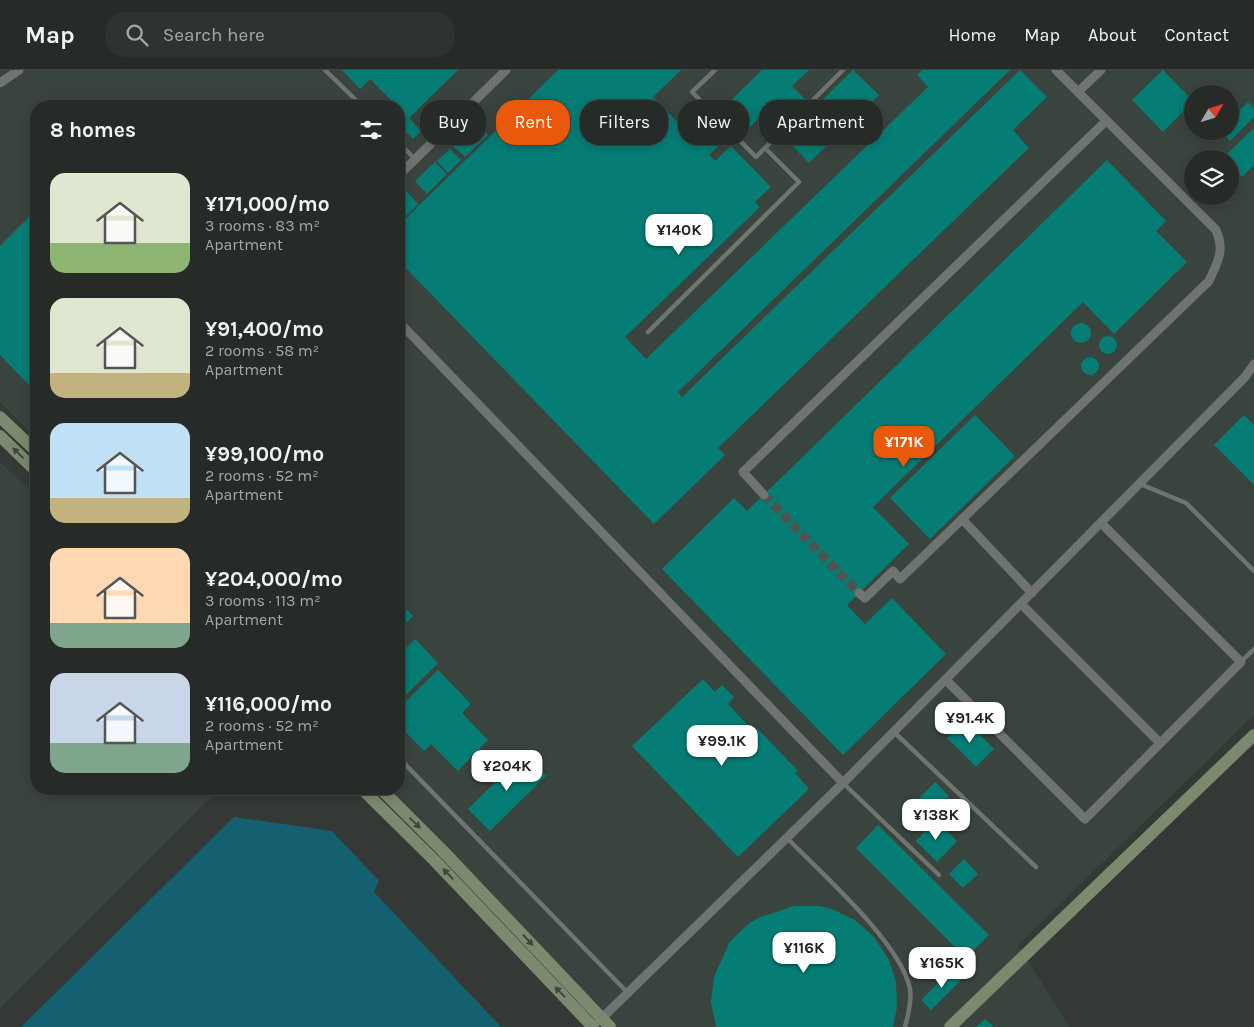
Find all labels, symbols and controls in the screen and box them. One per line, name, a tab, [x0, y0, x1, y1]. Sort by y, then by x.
search box	[105, 12, 455, 57]
text: Map	[25, 21, 75, 49]
icon: search	[123, 21, 151, 49]
text: Search here	[163, 24, 265, 46]
text: Home	[948, 24, 996, 46]
text: Map	[1024, 24, 1060, 46]
text: About	[1088, 24, 1137, 46]
text: Contact	[1165, 24, 1229, 46]
north arrow	[1184, 85, 1239, 140]
map controls	[1184, 85, 1239, 205]
chip: Buy	[420, 100, 486, 145]
chip: Rent	[496, 100, 570, 145]
chip: Filters	[580, 100, 668, 145]
chip: New	[678, 100, 749, 145]
chip: Apartment	[759, 100, 883, 145]
icon: filters	[357, 116, 385, 144]
text: 8 homes	[50, 118, 136, 142]
button: layers	[1184, 150, 1239, 205]
text: ¥171,000/mo	[205, 192, 330, 216]
icon: home	[90, 193, 150, 253]
pin: ¥140K	[644, 214, 714, 256]
text: 3 rooms · 83 m²	[205, 216, 320, 235]
text: ¥140K	[656, 220, 702, 239]
text: Apartment	[205, 235, 283, 254]
text: ¥91,400/mo	[205, 317, 324, 341]
icon: home	[90, 318, 150, 378]
text: 2 rooms · 58 m²	[205, 341, 319, 360]
text: Apartment	[205, 360, 283, 379]
pin: ¥171K	[869, 426, 939, 468]
text: ¥171K	[884, 432, 924, 451]
text: ¥99,100/mo	[205, 442, 324, 466]
icon: home	[90, 443, 150, 503]
one-way arrow	[12, 447, 24, 459]
text: 2 rooms · 52 m²	[205, 466, 319, 485]
text: Apartment	[205, 485, 283, 504]
text: ¥204,000/mo	[205, 567, 343, 591]
icon: home	[90, 568, 150, 628]
text: 3 rooms · 113 m²	[205, 591, 321, 610]
text: Apartment	[205, 610, 283, 629]
text: ¥116,000/mo	[205, 692, 332, 716]
icon: home	[90, 693, 150, 753]
pin: ¥91.4K	[929, 702, 1011, 744]
text: ¥91.4K	[946, 708, 994, 727]
text: 2 rooms · 52 m²	[205, 716, 319, 735]
pin: ¥99.1K	[681, 724, 763, 767]
text: ¥99.1K	[698, 731, 746, 750]
text: Apartment	[205, 735, 283, 754]
pin: ¥204K	[472, 750, 542, 792]
text: ¥204K	[482, 756, 532, 775]
pin: ¥138K	[901, 798, 971, 841]
text: ¥138K	[913, 805, 959, 824]
one-way arrow	[409, 817, 421, 829]
one-way arrow	[442, 868, 454, 880]
pin: ¥116K	[769, 932, 839, 974]
one-way arrow	[522, 934, 534, 946]
text: ¥116K	[784, 938, 824, 957]
pin: ¥165K	[907, 946, 977, 989]
text: ¥165K	[920, 953, 964, 972]
one-way arrow	[554, 986, 566, 998]

